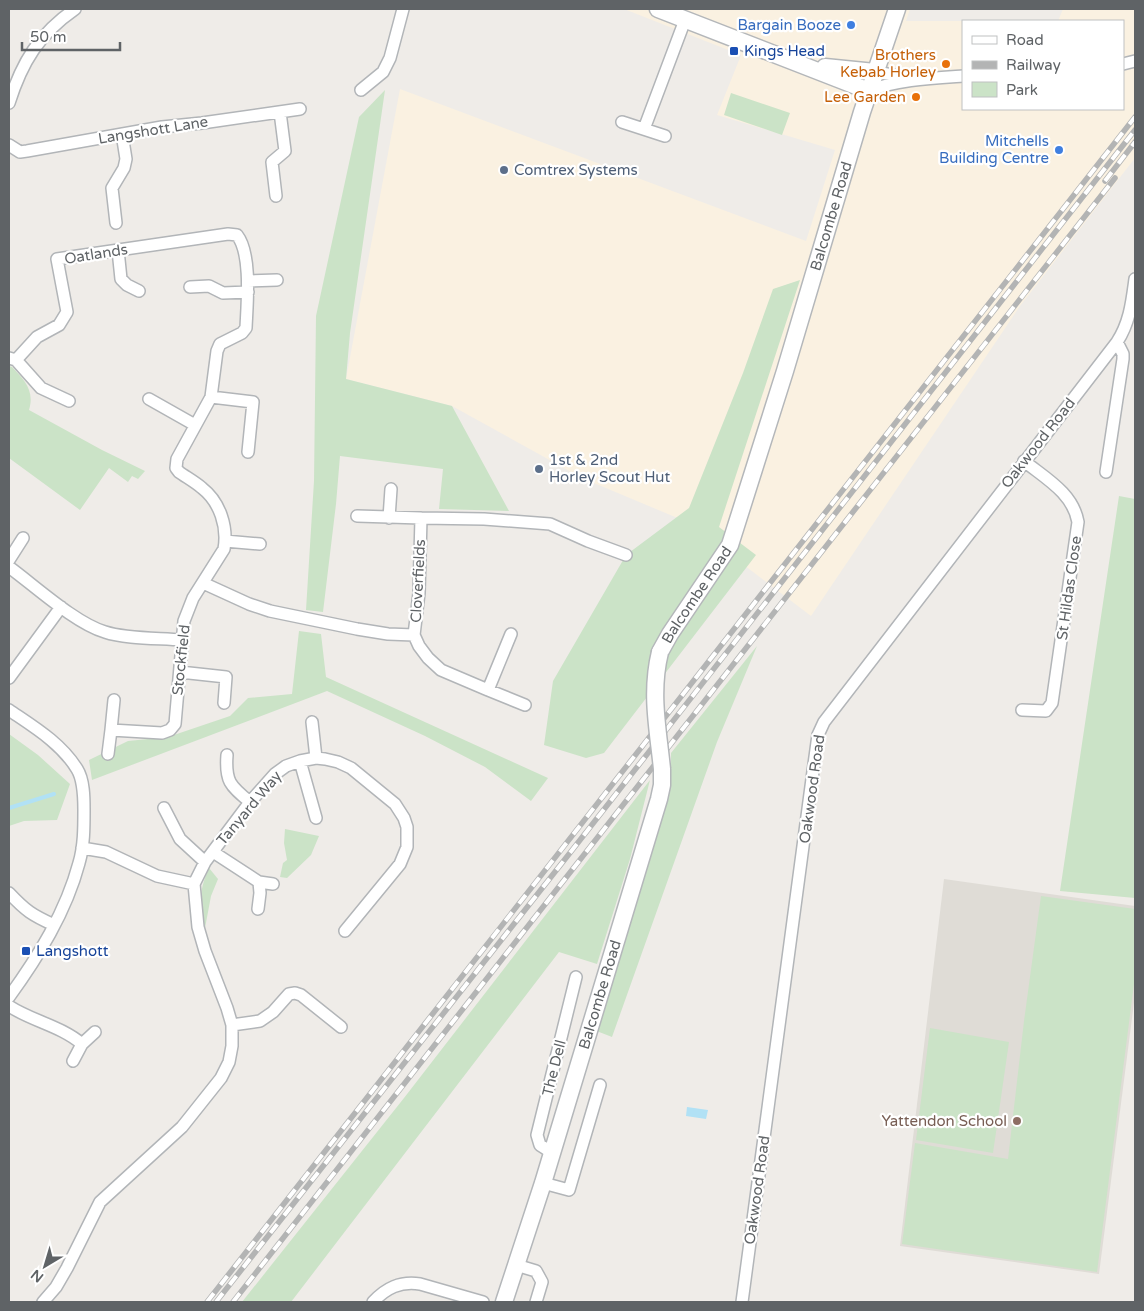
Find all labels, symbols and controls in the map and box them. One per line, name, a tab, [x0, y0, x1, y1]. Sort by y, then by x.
place label: Bargain Booze	[737, 16, 841, 34]
marker: Bargain Booze	[845, 19, 857, 31]
scale bar	[22, 20, 120, 52]
legend	[962, 20, 1124, 110]
text: 50 m	[30, 28, 67, 46]
text: Road	[1006, 31, 1044, 49]
place label: Kings Head	[744, 42, 825, 60]
marker: Kings Head	[728, 45, 740, 57]
place label: Brothers Kebab Horley	[840, 46, 936, 81]
text: Railway	[1006, 56, 1061, 74]
marker: Brothers Kebab Horley	[940, 58, 952, 70]
text: Park	[1006, 81, 1038, 99]
place label: Lee Garden	[824, 88, 906, 106]
marker: Lee Garden	[910, 91, 922, 103]
street label: Langshott Lane	[97, 112, 209, 148]
place label: Mitchells Building Centre	[939, 132, 1049, 167]
marker: Mitchells Building Centre	[1053, 144, 1065, 156]
street label: Balcombe Road	[806, 159, 856, 273]
place label: Comtrex Systems	[514, 161, 638, 179]
marker: Comtrex Systems	[498, 164, 510, 176]
street label: Oatlands	[63, 240, 129, 268]
street label: Oakwood Road	[997, 394, 1079, 492]
place label: 1st & 2nd Horley Scout Hut	[549, 451, 670, 486]
marker: 1st & 2nd Horley Scout Hut	[533, 463, 545, 475]
street label: St Hildas Close	[1053, 535, 1085, 641]
street label: Cloverfields	[407, 539, 429, 623]
street label: Balcombe Road	[658, 543, 736, 646]
street label: Stockfield	[168, 624, 194, 696]
street label: Oakwood Road	[795, 733, 829, 845]
street label: Tanyard Way	[213, 767, 285, 849]
street label: Balcombe Road	[575, 938, 625, 1051]
place label: Langshott	[36, 942, 109, 960]
marker: Langshott	[20, 945, 32, 957]
street label: The Dell	[538, 1038, 570, 1098]
place label: Yattendon School	[881, 1112, 1007, 1130]
marker: Yattendon School	[1011, 1115, 1023, 1127]
street label: Oakwood Road	[740, 1134, 774, 1246]
north arrow	[20, 1241, 70, 1291]
text: N	[28, 1266, 47, 1286]

